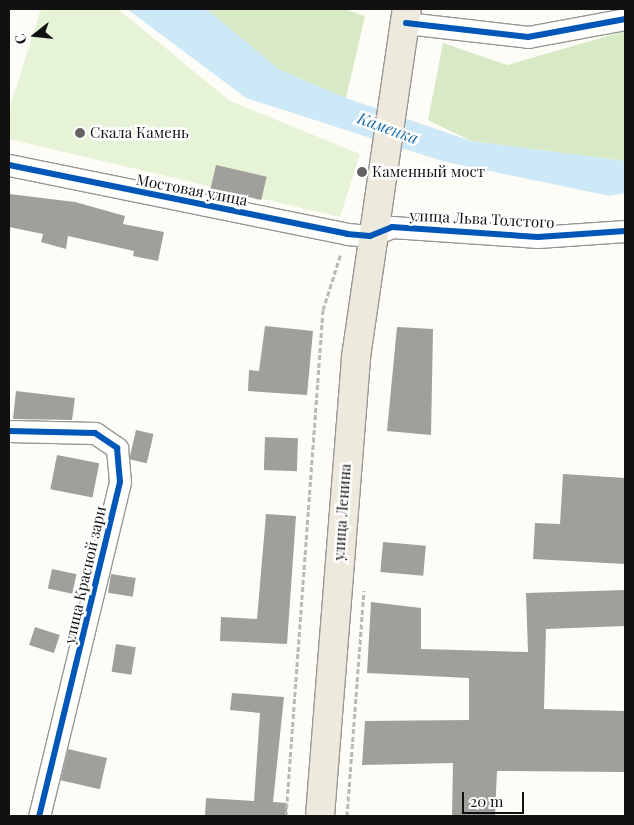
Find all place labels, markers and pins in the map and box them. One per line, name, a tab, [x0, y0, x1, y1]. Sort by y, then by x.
place label: Скала Камень	[90, 124, 189, 142]
marker: Скала Камень	[74, 127, 86, 139]
place label: Каменный мост	[372, 163, 485, 181]
marker: Каменный мост	[356, 166, 368, 178]

